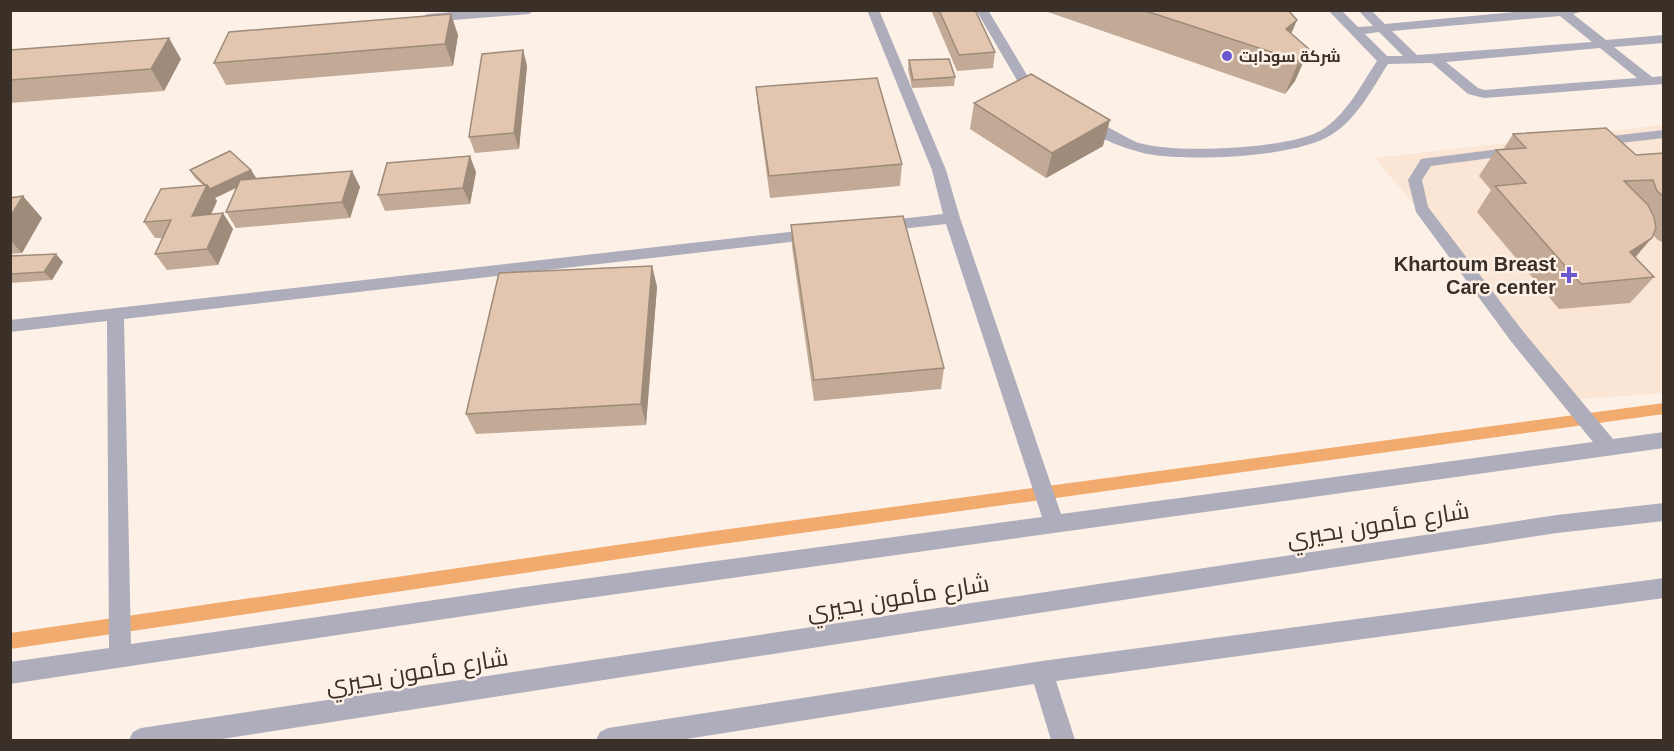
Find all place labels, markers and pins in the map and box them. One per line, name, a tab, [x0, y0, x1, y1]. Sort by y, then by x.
place label: شركة سودابت	[1239, 48, 1341, 66]
marker: شركة سودابت	[1220, 49, 1234, 63]
place label: Khartoum Breast Care center	[1394, 253, 1556, 298]
marker: Khartoum Breast Care center	[1560, 266, 1578, 284]

